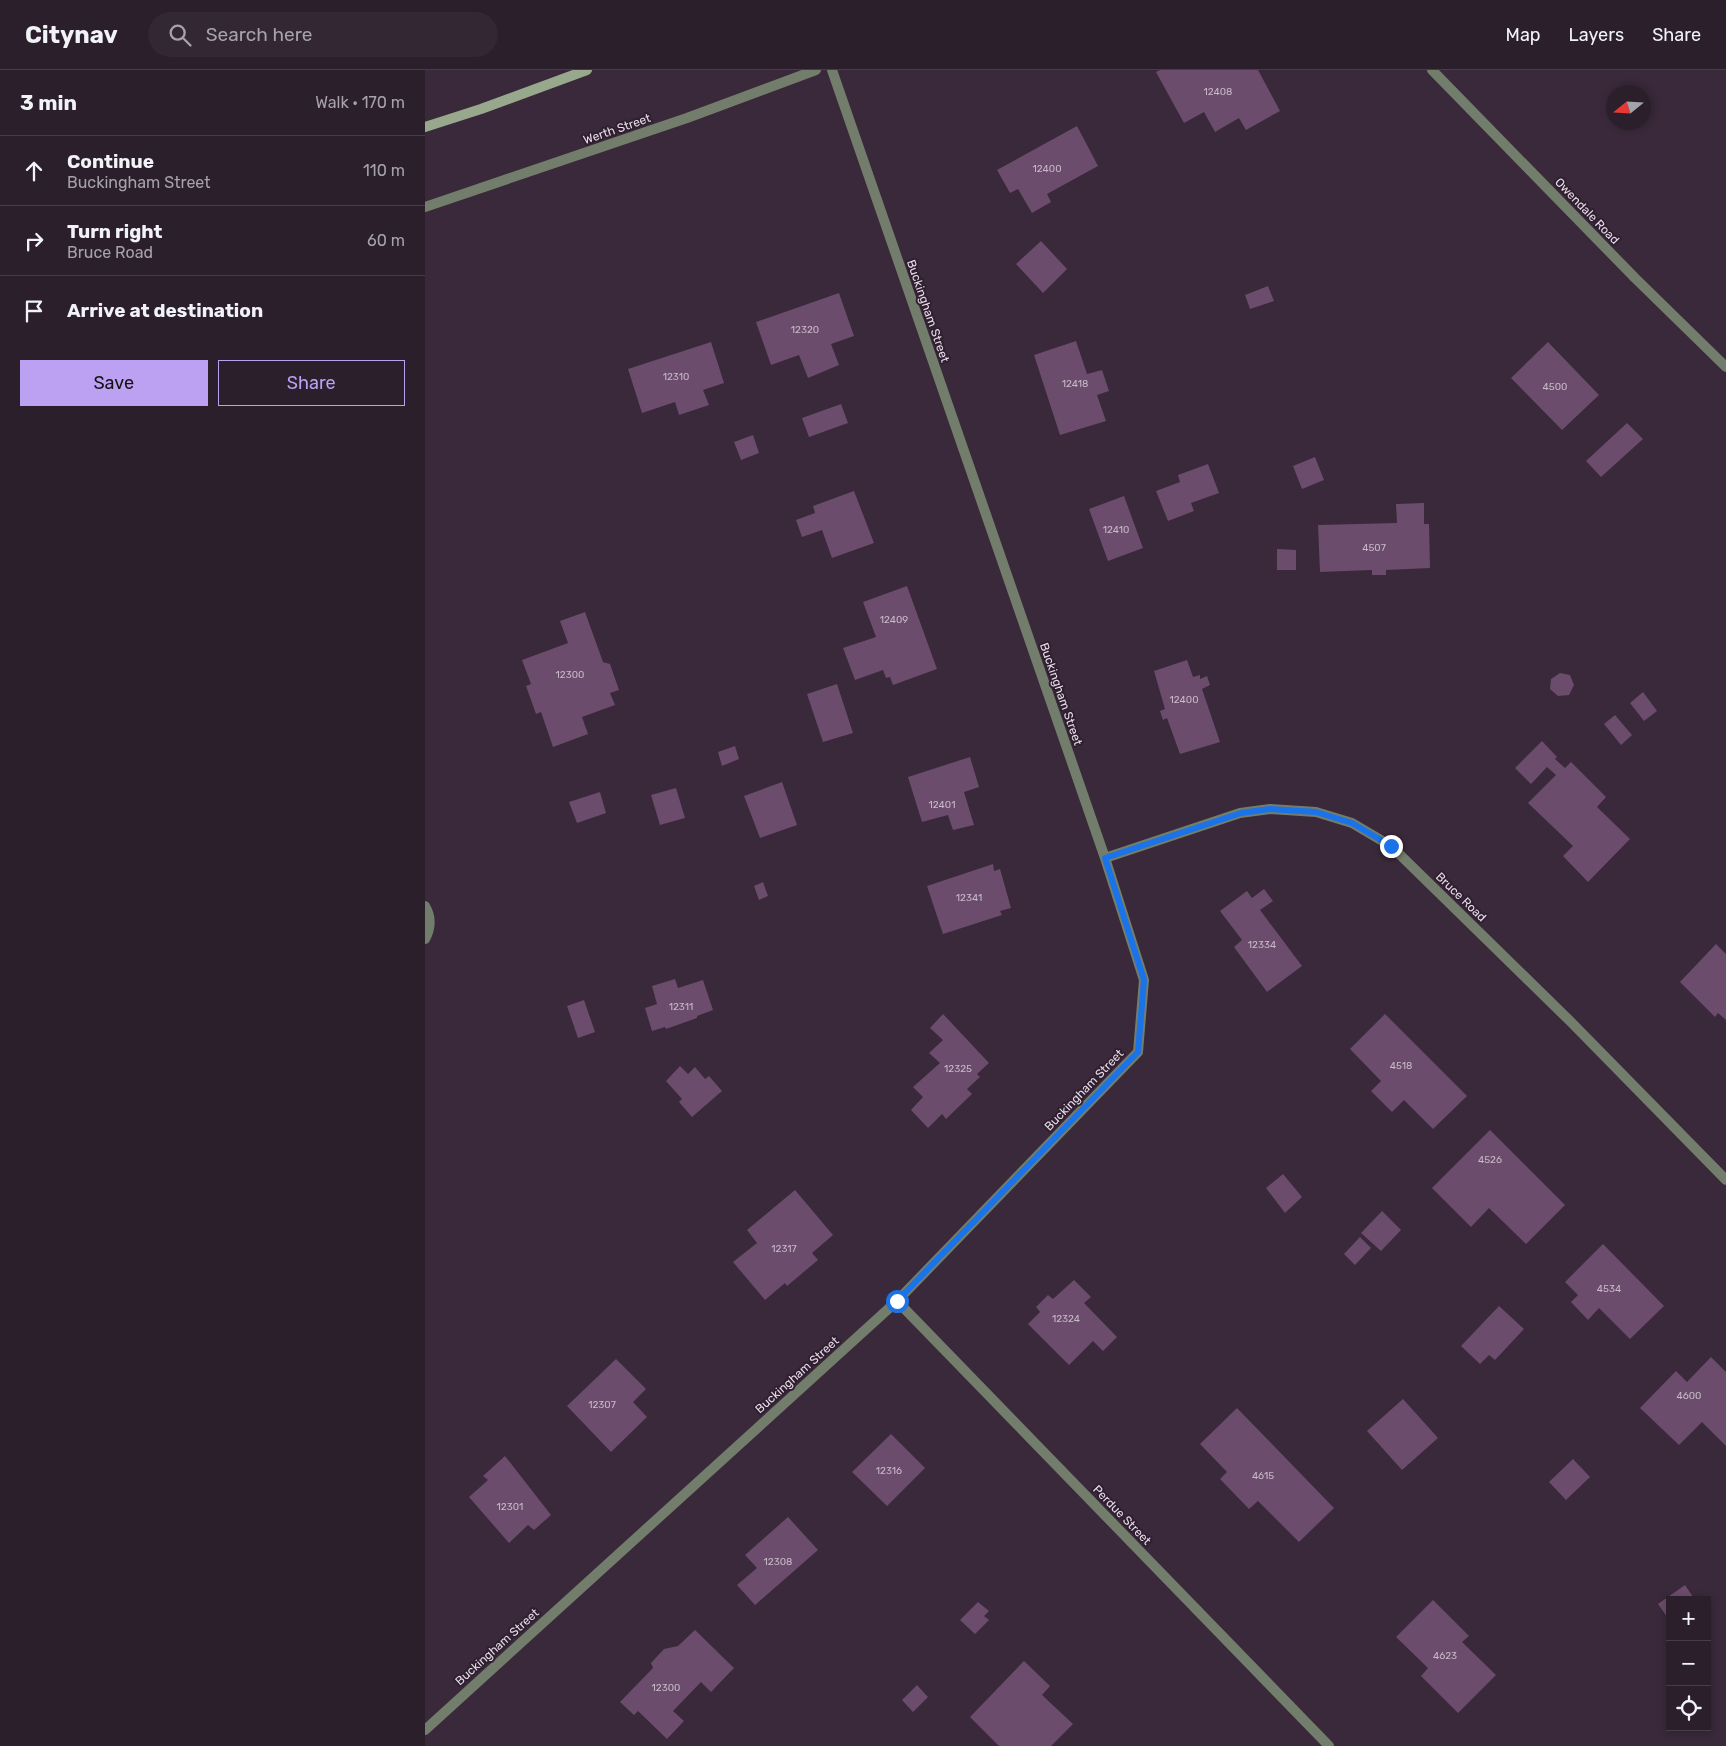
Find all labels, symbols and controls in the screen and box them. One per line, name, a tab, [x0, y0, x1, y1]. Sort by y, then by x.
search box	[148, 12, 498, 57]
text: Citynav	[25, 21, 118, 49]
icon: search	[166, 21, 194, 49]
text: Search here	[206, 23, 312, 46]
text: Map	[1506, 24, 1541, 46]
text: Layers	[1569, 24, 1624, 46]
text: Share	[1652, 24, 1701, 46]
north arrow	[1606, 85, 1651, 130]
house number: 12408	[1204, 86, 1232, 98]
text: 3 min	[20, 90, 77, 115]
text: Walk · 170 m	[315, 93, 405, 112]
street label: Werth Street	[581, 111, 653, 147]
text: Continue	[67, 150, 154, 173]
icon: ahead	[20, 157, 48, 185]
text: 110 m	[363, 161, 405, 180]
house number: 12400	[1033, 163, 1061, 175]
text: Buckingham Street	[67, 173, 211, 192]
street label: Owendale Road	[1552, 175, 1622, 247]
text: Turn right	[67, 220, 162, 243]
icon: right	[20, 227, 48, 255]
text: 60 m	[367, 231, 405, 250]
text: Bruce Road	[67, 243, 153, 262]
street label: Buckingham Street	[904, 258, 952, 364]
icon: arrive	[20, 297, 48, 325]
text: Arrive at destination	[67, 299, 263, 322]
house number: 12320	[791, 324, 819, 336]
button: Save	[20, 360, 208, 406]
button: Share	[218, 360, 405, 406]
house number: 12310	[663, 371, 689, 383]
house number: 12418	[1062, 378, 1088, 390]
house number: 4500	[1543, 381, 1567, 393]
house number: 12410	[1103, 524, 1129, 536]
house number: 4507	[1362, 542, 1386, 554]
house number: 12409	[880, 614, 908, 626]
street label: Buckingham Street	[1037, 641, 1085, 747]
house number: 12300	[556, 669, 584, 681]
house number: 12400	[1170, 694, 1198, 706]
house number: 12401	[929, 799, 955, 811]
route end	[1380, 835, 1403, 858]
street label: Bruce Road	[1433, 870, 1489, 924]
house number: 12341	[956, 892, 982, 904]
house number: 12334	[1248, 939, 1276, 951]
house number: 12311	[669, 1001, 693, 1013]
street label: Buckingham Street	[1042, 1046, 1127, 1134]
house number: 4518	[1390, 1060, 1412, 1072]
house number: 12325	[944, 1063, 972, 1075]
house number: 4526	[1478, 1154, 1502, 1166]
house number: 12317	[771, 1243, 797, 1255]
house number: 4534	[1597, 1283, 1621, 1295]
route start	[886, 1290, 909, 1313]
house number: 12324	[1052, 1313, 1080, 1325]
street label: Buckingham Street	[752, 1334, 842, 1416]
house number: 4600	[1677, 1390, 1701, 1402]
house number: 12307	[588, 1399, 616, 1411]
house number: 12316	[876, 1465, 902, 1477]
house number: 4615	[1252, 1470, 1274, 1482]
street label: Perdue Street	[1090, 1482, 1154, 1548]
house number: 12301	[497, 1501, 523, 1513]
house number: 12308	[764, 1556, 792, 1568]
map controls	[1666, 1596, 1711, 1731]
button: +	[1666, 1596, 1711, 1641]
street label: Buckingham Street	[452, 1606, 542, 1688]
button: −	[1666, 1641, 1711, 1686]
house number: 4623	[1433, 1650, 1457, 1662]
house number: 12300	[652, 1682, 680, 1694]
button: locate	[1666, 1686, 1711, 1731]

